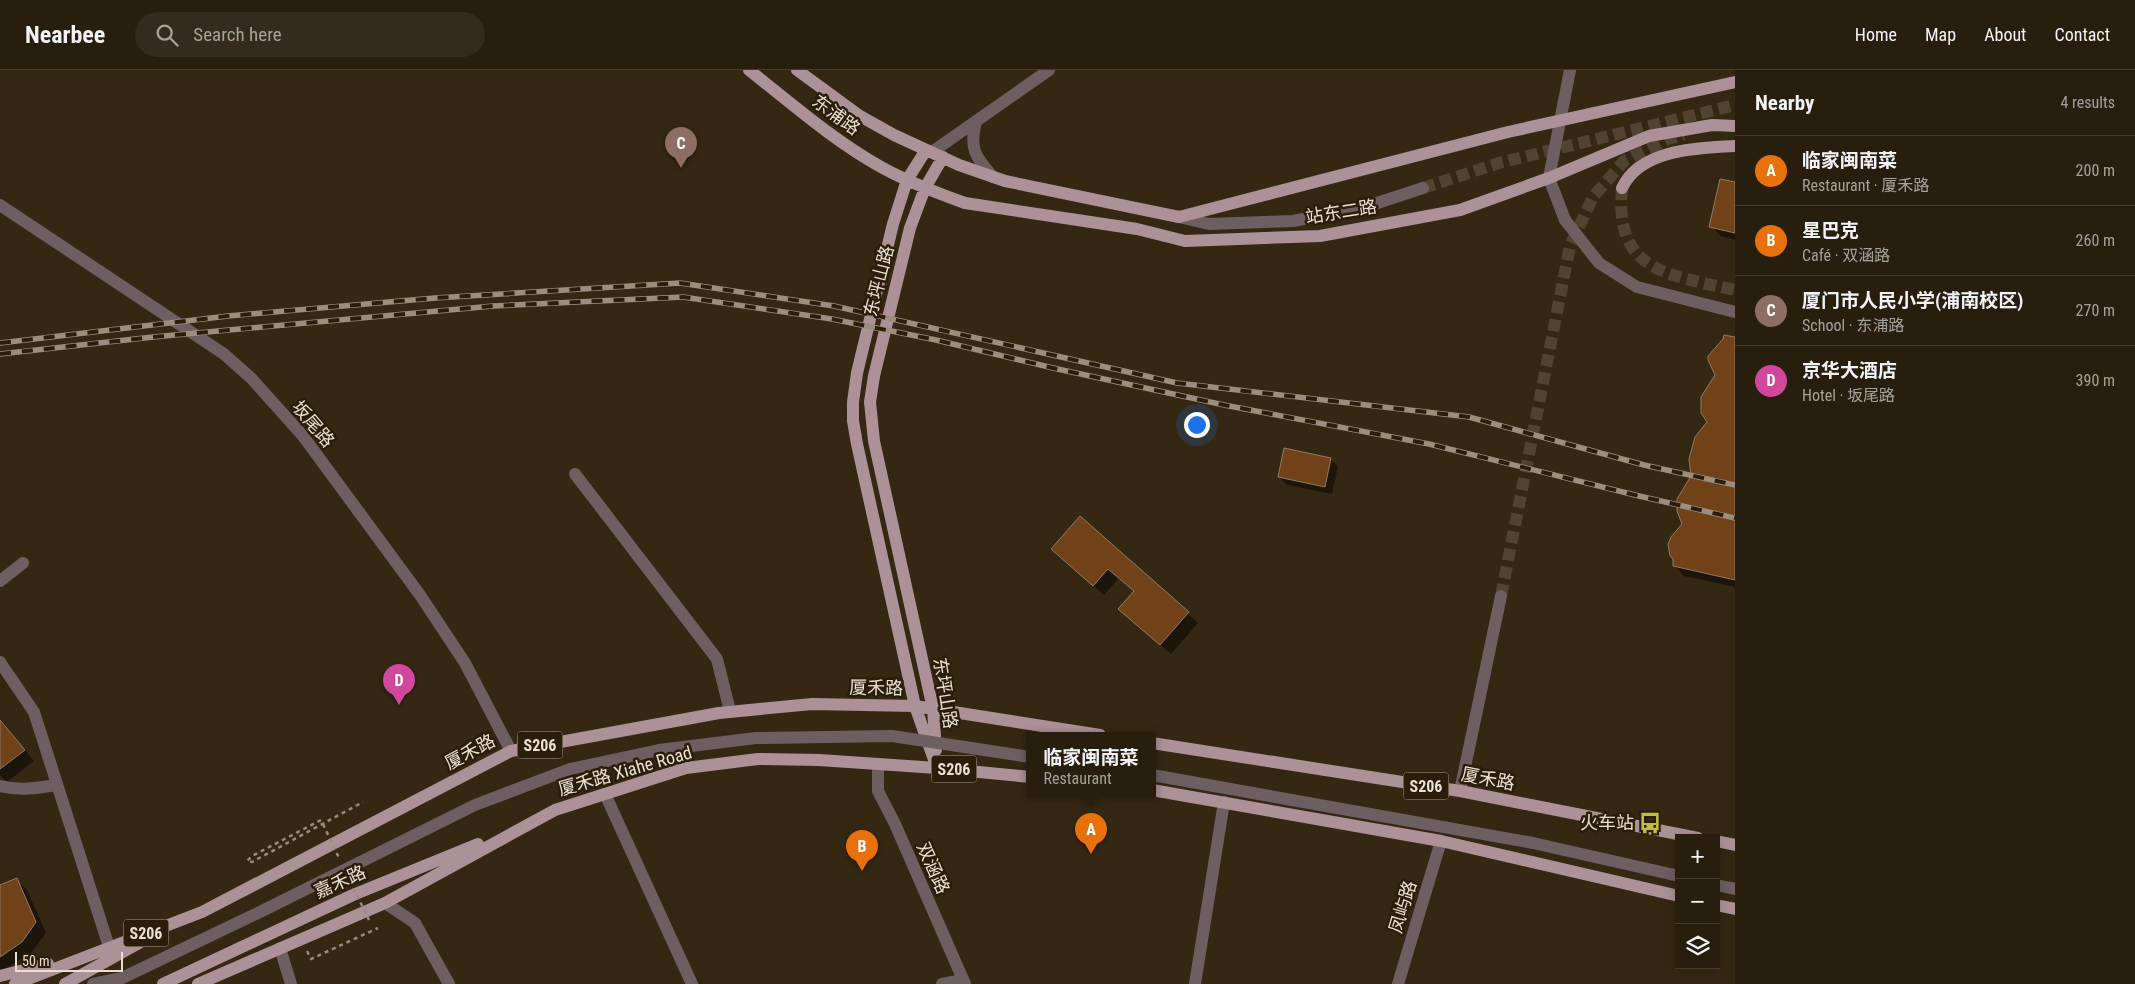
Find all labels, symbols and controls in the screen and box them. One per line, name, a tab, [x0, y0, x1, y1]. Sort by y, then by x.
search box	[135, 12, 485, 57]
text: Nearbee	[25, 21, 105, 49]
icon: search	[153, 21, 181, 49]
text: Search here	[193, 23, 282, 46]
text: Home	[1855, 24, 1897, 45]
text: Map	[1925, 24, 1956, 45]
text: About	[1984, 24, 2026, 45]
text: Contact	[2054, 24, 2110, 45]
street label: 东浦路	[808, 90, 864, 139]
text: Nearby	[1755, 91, 1814, 115]
text: 4 results	[2060, 93, 2115, 112]
pin: C	[665, 127, 697, 168]
text: 临家闽南菜	[1802, 149, 1897, 172]
text: A	[1766, 161, 1776, 180]
text: 200 m	[2076, 161, 2115, 180]
text: Restaurant · 厦禾路	[1802, 176, 1929, 195]
street label: 站东二路	[1304, 196, 1378, 228]
text: 星巴克	[1802, 219, 1859, 242]
text: B	[1767, 231, 1775, 250]
text: 260 m	[2076, 231, 2115, 250]
street label: 东坪山路	[860, 243, 897, 318]
text: Café · 双涵路	[1802, 246, 1890, 265]
text: 厦门市人民小学(浦南校区)	[1802, 289, 2023, 312]
text: C	[1766, 301, 1776, 320]
text: 270 m	[2076, 301, 2115, 320]
text: School · 东浦路	[1802, 316, 1904, 335]
text: 京华大酒店	[1802, 359, 1897, 382]
text: D	[1766, 371, 1776, 390]
text: 390 m	[2076, 371, 2115, 390]
text: Hotel · 坂尾路	[1802, 386, 1895, 405]
street label: 坂尾路	[288, 396, 339, 451]
your location	[1184, 412, 1210, 438]
street label: 东坪山路	[929, 656, 961, 730]
pin: D	[383, 664, 415, 705]
street label: 厦禾路	[849, 677, 903, 698]
street label: 厦禾路	[441, 730, 499, 774]
road number: S206	[518, 732, 562, 758]
popup	[1026, 732, 1156, 797]
street label: 厦禾路 Xiahe Road	[556, 741, 694, 800]
text: 临家闽南菜	[1043, 746, 1139, 769]
road number: S206	[932, 756, 976, 782]
street label: 厦禾路	[1460, 763, 1517, 794]
text: Restaurant	[1043, 769, 1112, 788]
road number: S206	[1404, 772, 1448, 799]
bus stop icon: 火车站	[1637, 810, 1663, 836]
place label: 火车站	[1580, 812, 1634, 833]
pin: A	[1075, 813, 1107, 854]
pin: B	[846, 830, 878, 871]
map controls	[1675, 834, 1720, 969]
button: +	[1675, 834, 1720, 879]
street label: 双涵路	[913, 839, 954, 897]
street label: 嘉禾路	[311, 861, 369, 902]
street label: 凤屿路	[1385, 878, 1420, 936]
button: −	[1675, 879, 1720, 924]
road number: S206	[124, 920, 168, 946]
button: layers	[1675, 924, 1720, 969]
scale bar	[15, 949, 122, 972]
text: 50 m	[22, 953, 50, 969]

